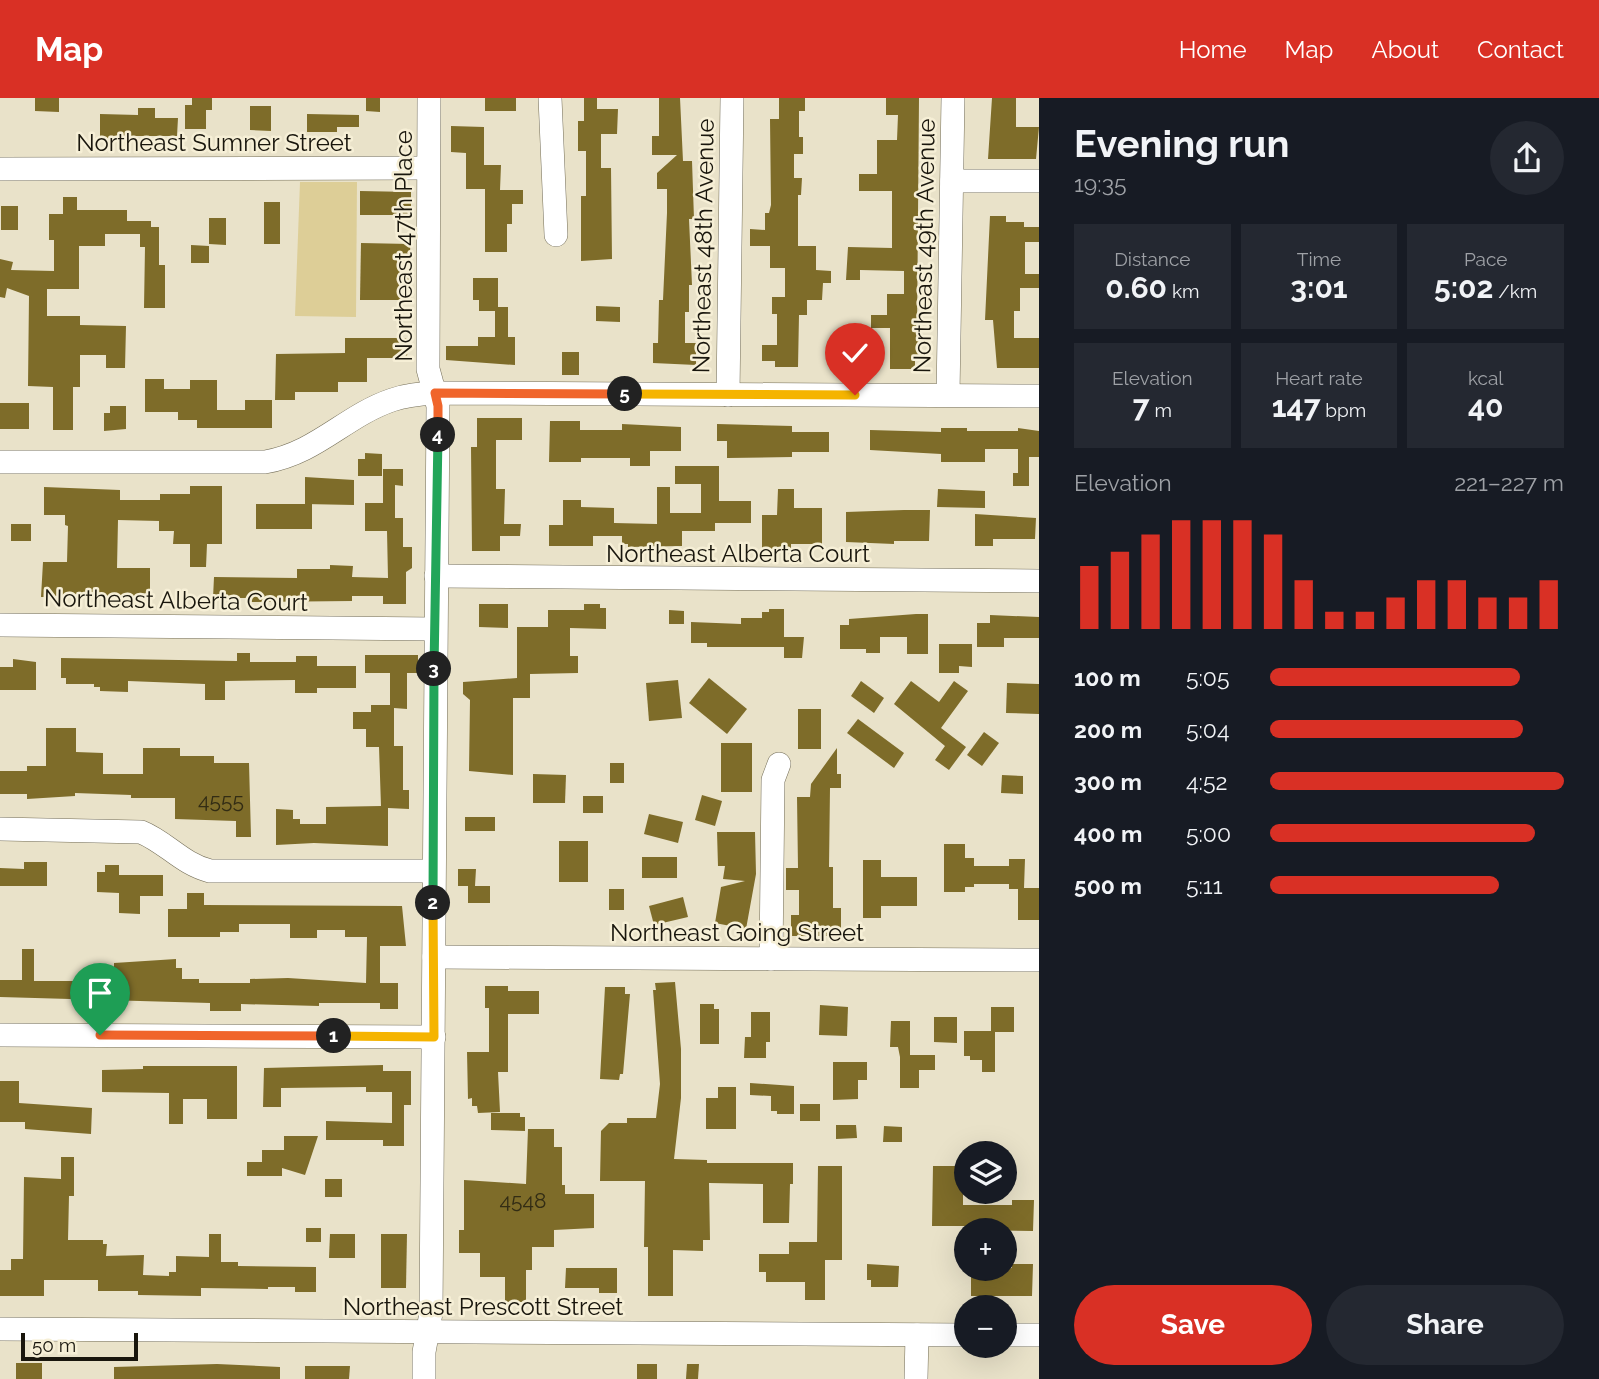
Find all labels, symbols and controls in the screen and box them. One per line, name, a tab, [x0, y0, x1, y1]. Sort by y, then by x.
text: Map	[35, 30, 103, 69]
text: Home	[1179, 35, 1247, 64]
text: Map	[1285, 35, 1333, 64]
text: About	[1371, 35, 1439, 64]
text: Contact	[1477, 35, 1564, 64]
street label: Northeast 48th Avenue	[686, 118, 720, 374]
street label: Northeast 49th Avenue	[907, 118, 941, 374]
text: Evening run	[1074, 121, 1289, 166]
button: share	[1490, 121, 1564, 195]
street label: Northeast Sumner Street	[76, 128, 352, 157]
street label: Northeast 47th Place	[389, 130, 418, 362]
text: 19:35	[1074, 170, 1126, 197]
text: Distance	[1114, 248, 1190, 270]
text: Time	[1297, 248, 1341, 270]
text: Pace	[1464, 248, 1507, 270]
text: 0.60	[1105, 270, 1167, 305]
text: 3:01	[1290, 270, 1348, 305]
text: 5:02	[1434, 270, 1493, 305]
text: km	[1167, 280, 1199, 302]
text: /km	[1493, 280, 1537, 302]
pin	[825, 323, 885, 395]
icon: check	[836, 334, 874, 372]
text: Elevation	[1112, 367, 1193, 389]
text: Heart rate	[1275, 367, 1363, 389]
text: kcal	[1468, 367, 1503, 389]
pin: 5	[608, 376, 642, 412]
text: 5	[619, 382, 630, 404]
text: 7	[1133, 389, 1150, 424]
text: 147	[1272, 389, 1321, 424]
text: 40	[1468, 389, 1503, 424]
text: m	[1150, 399, 1172, 421]
text: bpm	[1321, 399, 1366, 421]
pin: 4	[420, 418, 456, 452]
text: 4	[432, 423, 443, 445]
text: Elevation	[1074, 469, 1172, 496]
text: 221–227 m	[1454, 469, 1564, 496]
street label: Northeast Alberta Court	[606, 539, 870, 568]
street label: Northeast Alberta Court	[44, 583, 308, 617]
pin: 3	[416, 652, 452, 686]
text: 3	[428, 657, 439, 679]
text: 100 m	[1074, 664, 1141, 691]
text: 5:05	[1186, 664, 1229, 691]
text: 200 m	[1074, 716, 1142, 743]
text: 5:04	[1186, 716, 1230, 743]
text: 300 m	[1074, 768, 1142, 795]
text: 4:52	[1186, 768, 1227, 795]
house number: 4555	[198, 788, 244, 813]
text: 400 m	[1074, 820, 1142, 847]
text: 5:00	[1186, 820, 1231, 847]
text: 500 m	[1074, 872, 1142, 899]
text: 5:11	[1186, 872, 1223, 899]
pin: 2	[416, 886, 450, 920]
text: 2	[427, 891, 438, 913]
street label: Northeast Going Street	[610, 918, 864, 947]
pin	[70, 963, 130, 1035]
icon: arrive	[81, 974, 119, 1012]
pin: 1	[316, 1018, 352, 1054]
text: 1	[329, 1024, 338, 1046]
map controls	[954, 1141, 1017, 1358]
button: layers	[954, 1141, 1017, 1204]
house number: 4548	[500, 1188, 546, 1213]
button: +	[954, 1218, 1017, 1281]
button: Save	[1074, 1285, 1312, 1365]
button: Share	[1326, 1285, 1564, 1365]
street label: Northeast Prescott Street	[343, 1292, 623, 1321]
button: −	[954, 1295, 1017, 1358]
scale bar	[21, 1330, 138, 1362]
text: 50 m	[32, 1334, 76, 1356]

